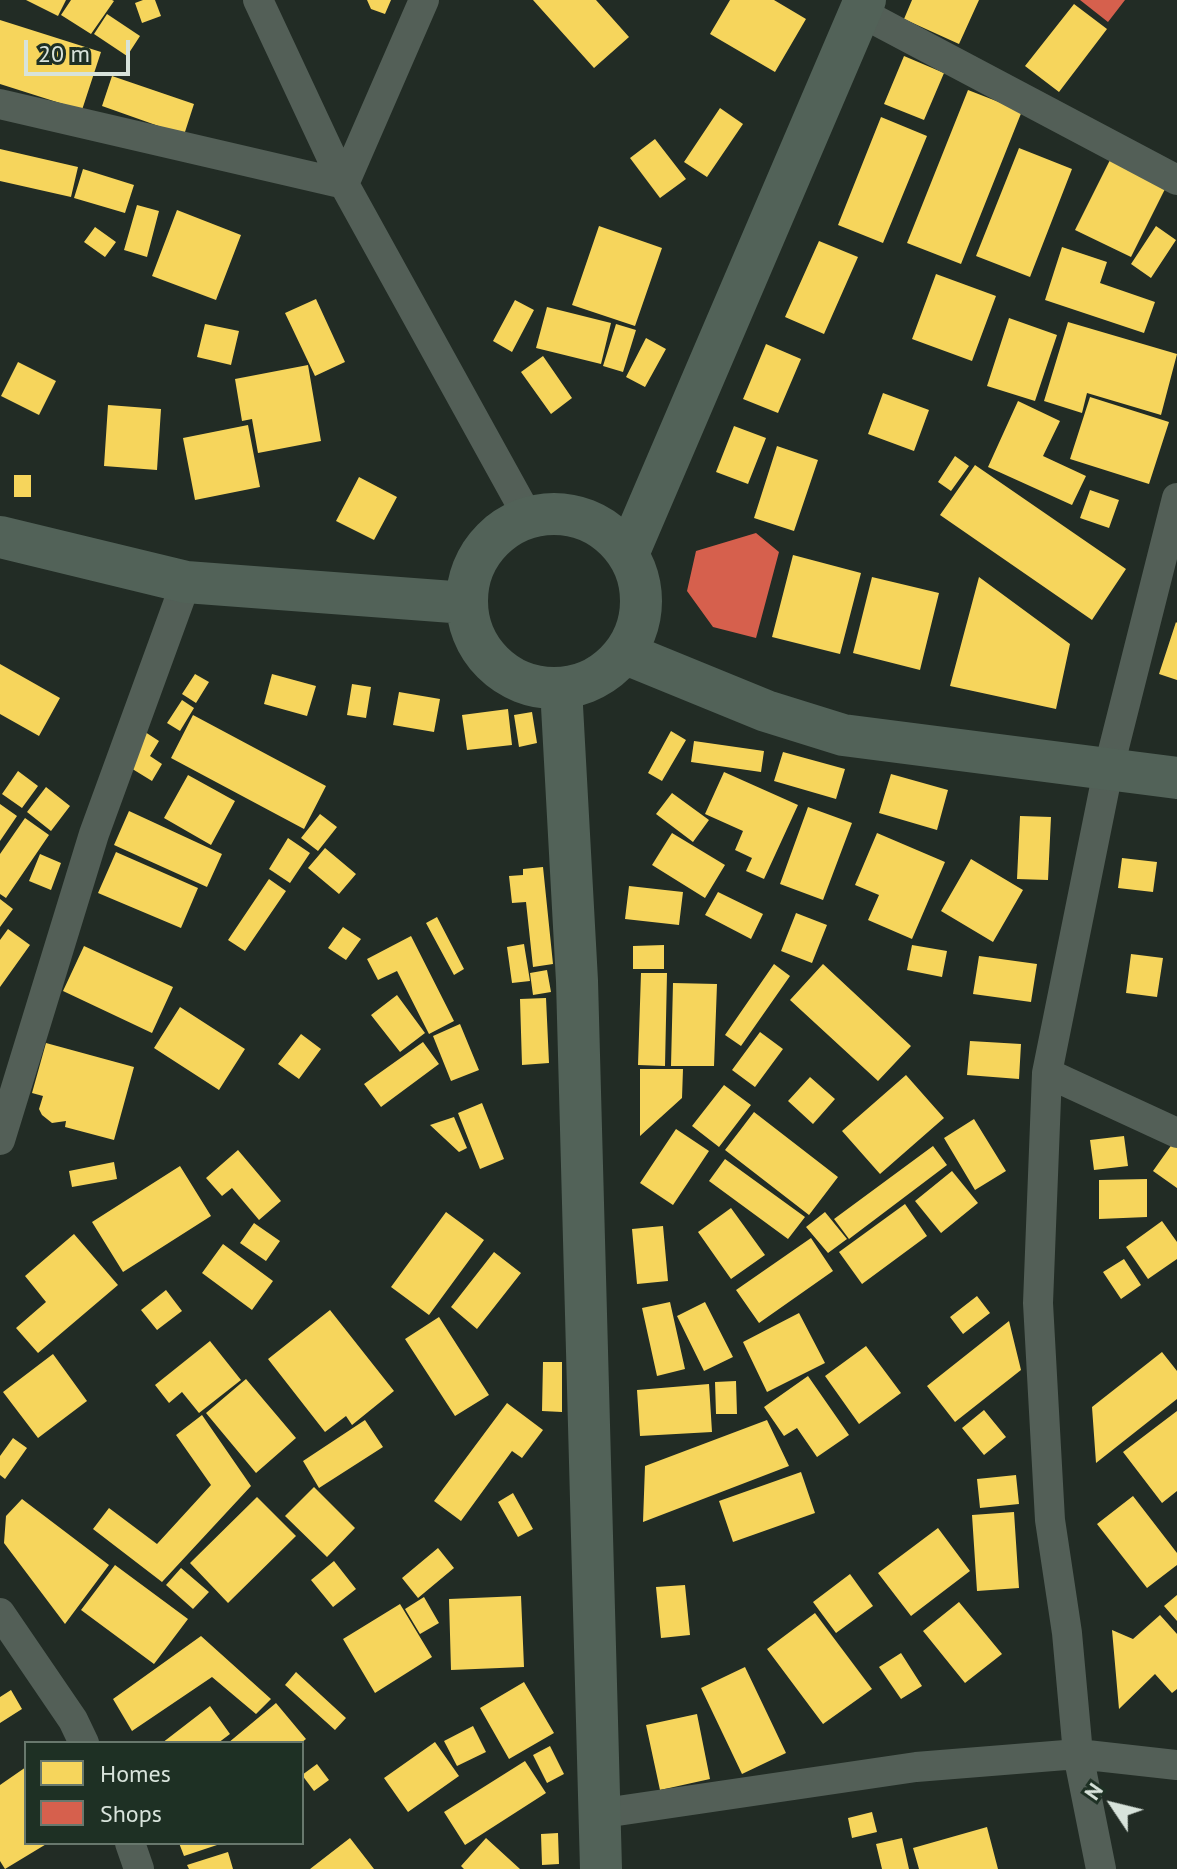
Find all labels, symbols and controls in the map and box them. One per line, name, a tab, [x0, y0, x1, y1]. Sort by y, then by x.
scale bar	[28, 24, 134, 74]
text: 20 m	[38, 38, 90, 69]
legend	[24, 1741, 304, 1845]
text: Homes	[100, 1758, 171, 1789]
north arrow	[1073, 1765, 1153, 1845]
text: N	[1078, 1777, 1109, 1805]
text: Shops	[100, 1798, 162, 1829]

